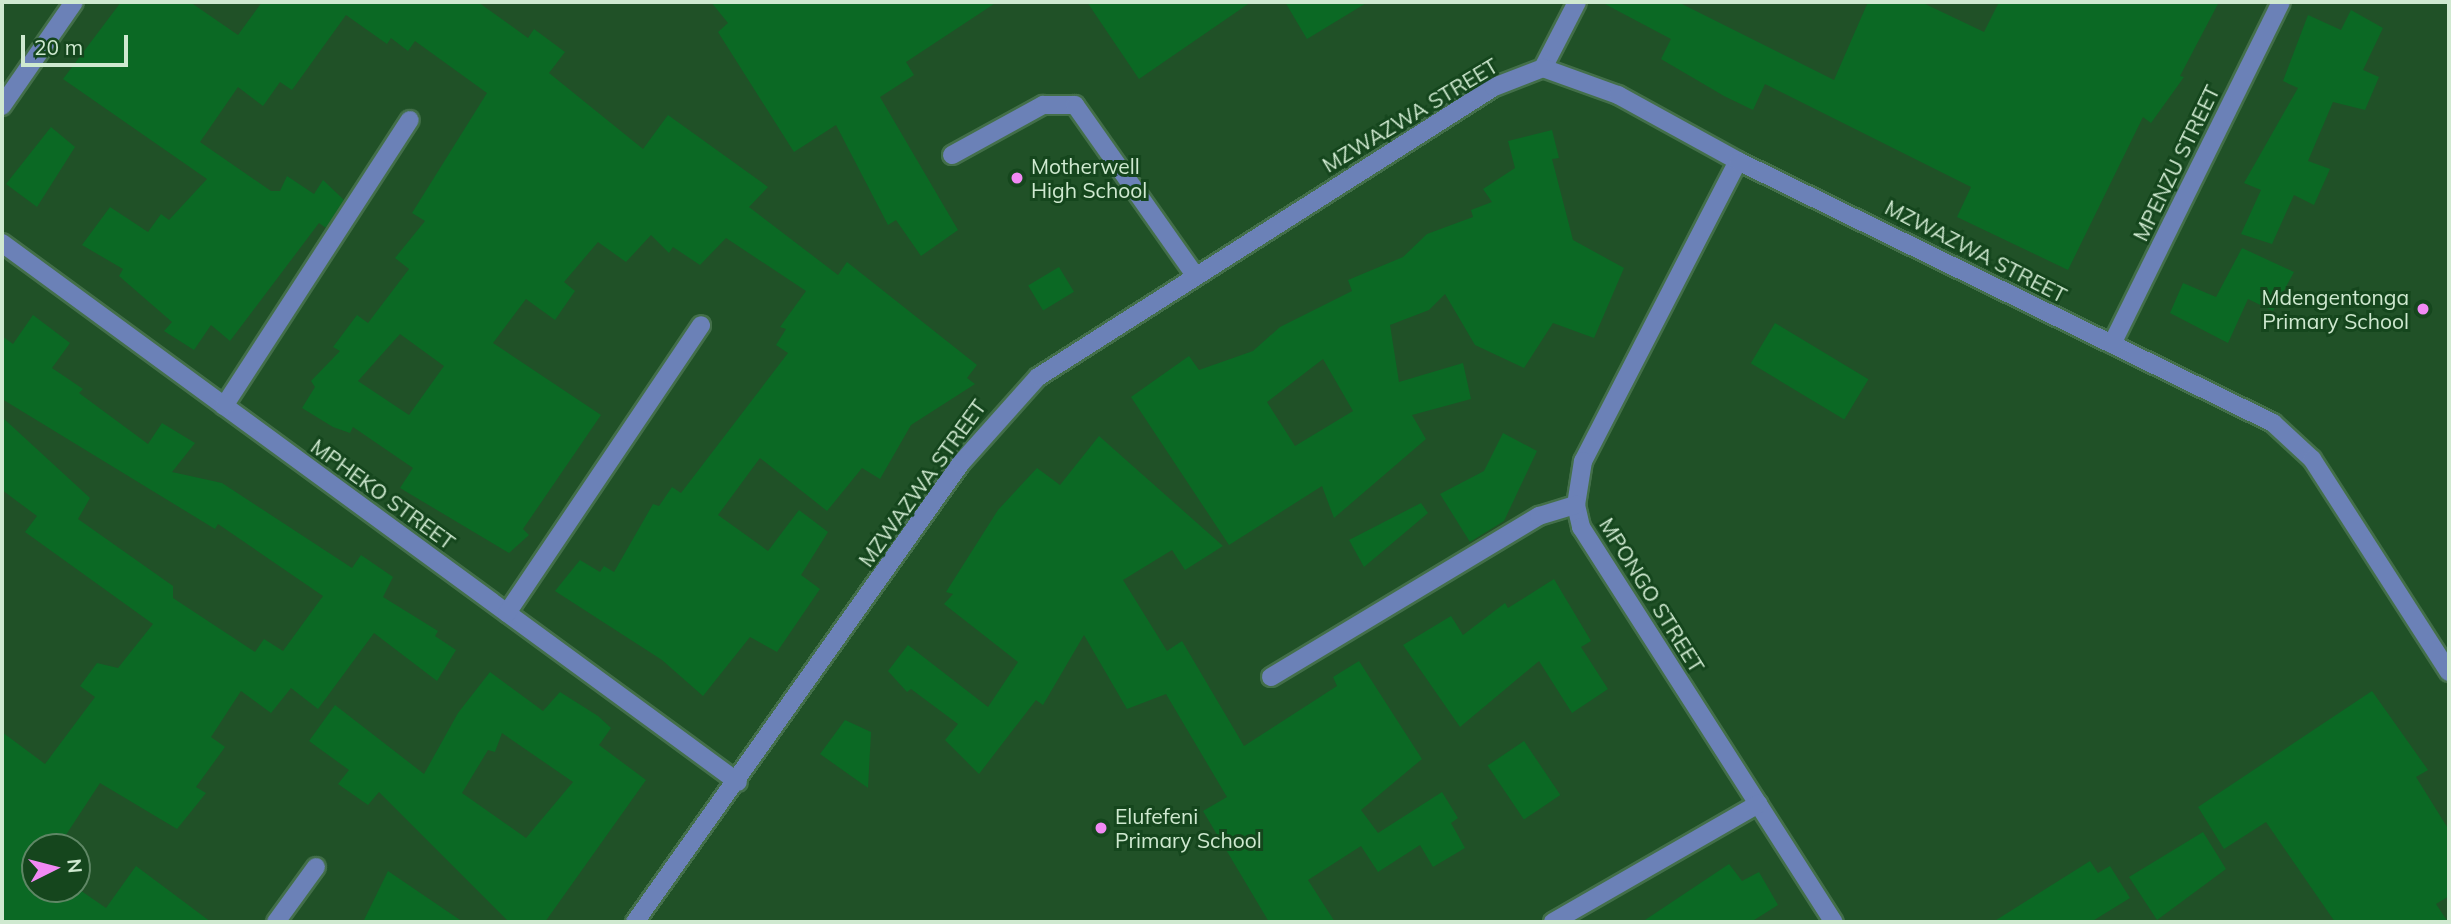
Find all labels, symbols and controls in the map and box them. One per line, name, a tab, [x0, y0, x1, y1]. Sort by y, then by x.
scale bar	[24, 21, 131, 65]
text: 20 m	[34, 34, 83, 60]
street label: MZWAZWA STREET	[1318, 53, 1502, 177]
street label: MPENZU STREET	[2127, 81, 2225, 245]
place label: Motherwell High School	[1031, 153, 1147, 203]
marker: Motherwell High School	[1009, 170, 1025, 186]
street label: MZWAZWA STREET	[1881, 194, 2071, 308]
place label: Mdengentonga Primary School	[2261, 284, 2409, 334]
marker: Mdengentonga Primary School	[2415, 301, 2431, 317]
street label: MZWAZWA STREET	[853, 395, 991, 571]
street label: MPHEKO STREET	[306, 433, 460, 555]
street label: MPONGO STREET	[1594, 513, 1710, 677]
place label: Elufefeni Primary School	[1115, 803, 1262, 853]
marker: Elufefeni Primary School	[1093, 820, 1109, 836]
north arrow	[21, 833, 91, 903]
text: N	[62, 858, 88, 874]

